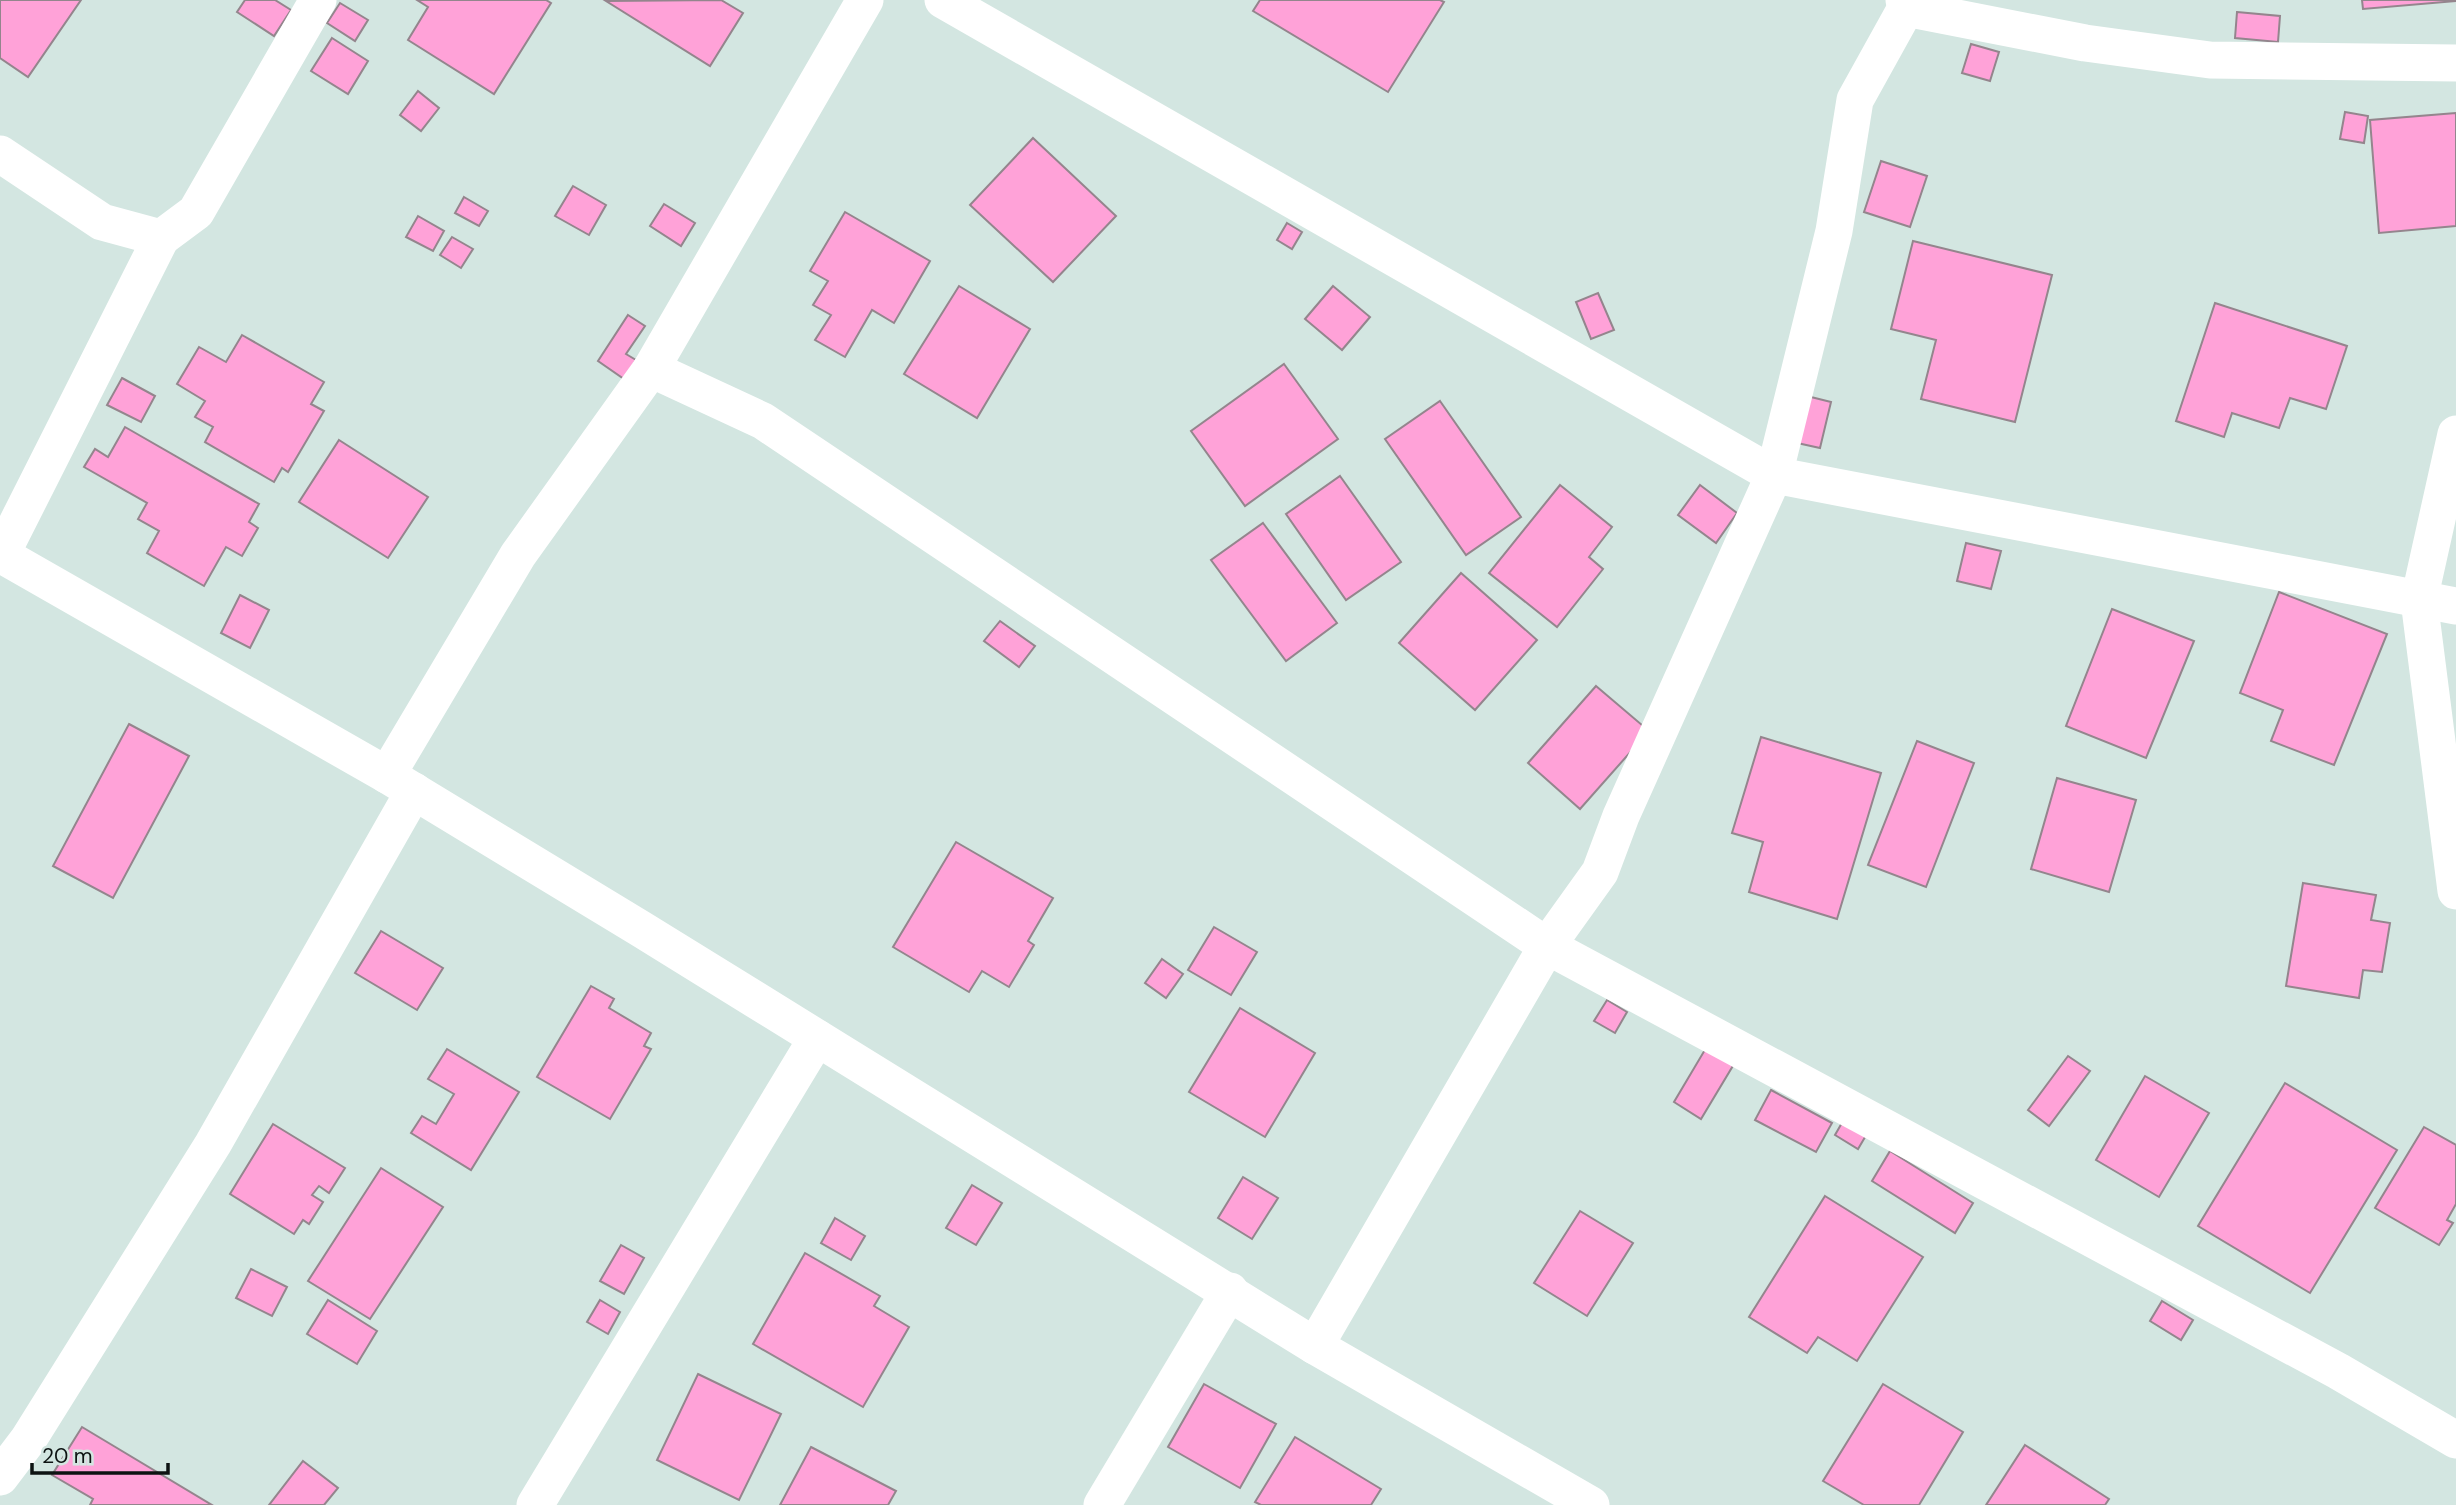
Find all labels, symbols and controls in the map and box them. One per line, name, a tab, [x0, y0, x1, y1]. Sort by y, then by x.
scale bar	[32, 1432, 168, 1476]
text: 20 m	[42, 1442, 93, 1470]

